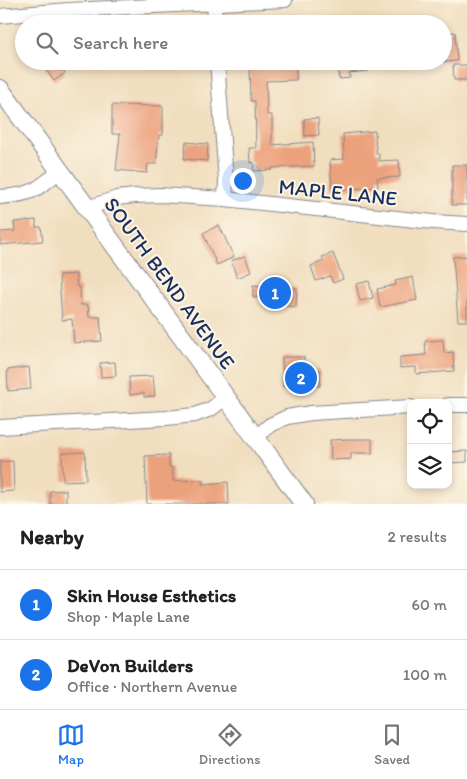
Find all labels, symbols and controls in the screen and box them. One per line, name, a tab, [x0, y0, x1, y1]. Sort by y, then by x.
search box	[15, 15, 452, 70]
icon: search	[33, 29, 61, 57]
text: Search here	[73, 31, 168, 54]
your location	[230, 168, 256, 194]
street label: MAPLE LANE	[278, 173, 398, 211]
street label: SOUTH BEND AVENUE	[99, 192, 241, 374]
pin: 1	[259, 274, 291, 312]
pin: 2	[285, 359, 317, 397]
map controls	[407, 399, 452, 489]
button: locate	[407, 399, 452, 444]
button: layers	[407, 444, 452, 489]
text: Nearby	[20, 524, 84, 549]
text: 2 results	[387, 527, 447, 546]
text: Skin House Esthetics	[67, 584, 236, 607]
text: 1	[32, 595, 40, 614]
text: 60 m	[412, 595, 447, 614]
text: Shop · Maple Lane	[67, 607, 190, 626]
text: DeVon Builders	[67, 654, 193, 677]
text: 2	[32, 665, 40, 684]
text: 100 m	[403, 665, 447, 684]
text: Office · Northern Avenue	[67, 677, 237, 696]
tab: Map	[57, 721, 85, 768]
tab: Directions	[199, 721, 260, 768]
tab: Saved	[374, 721, 410, 768]

